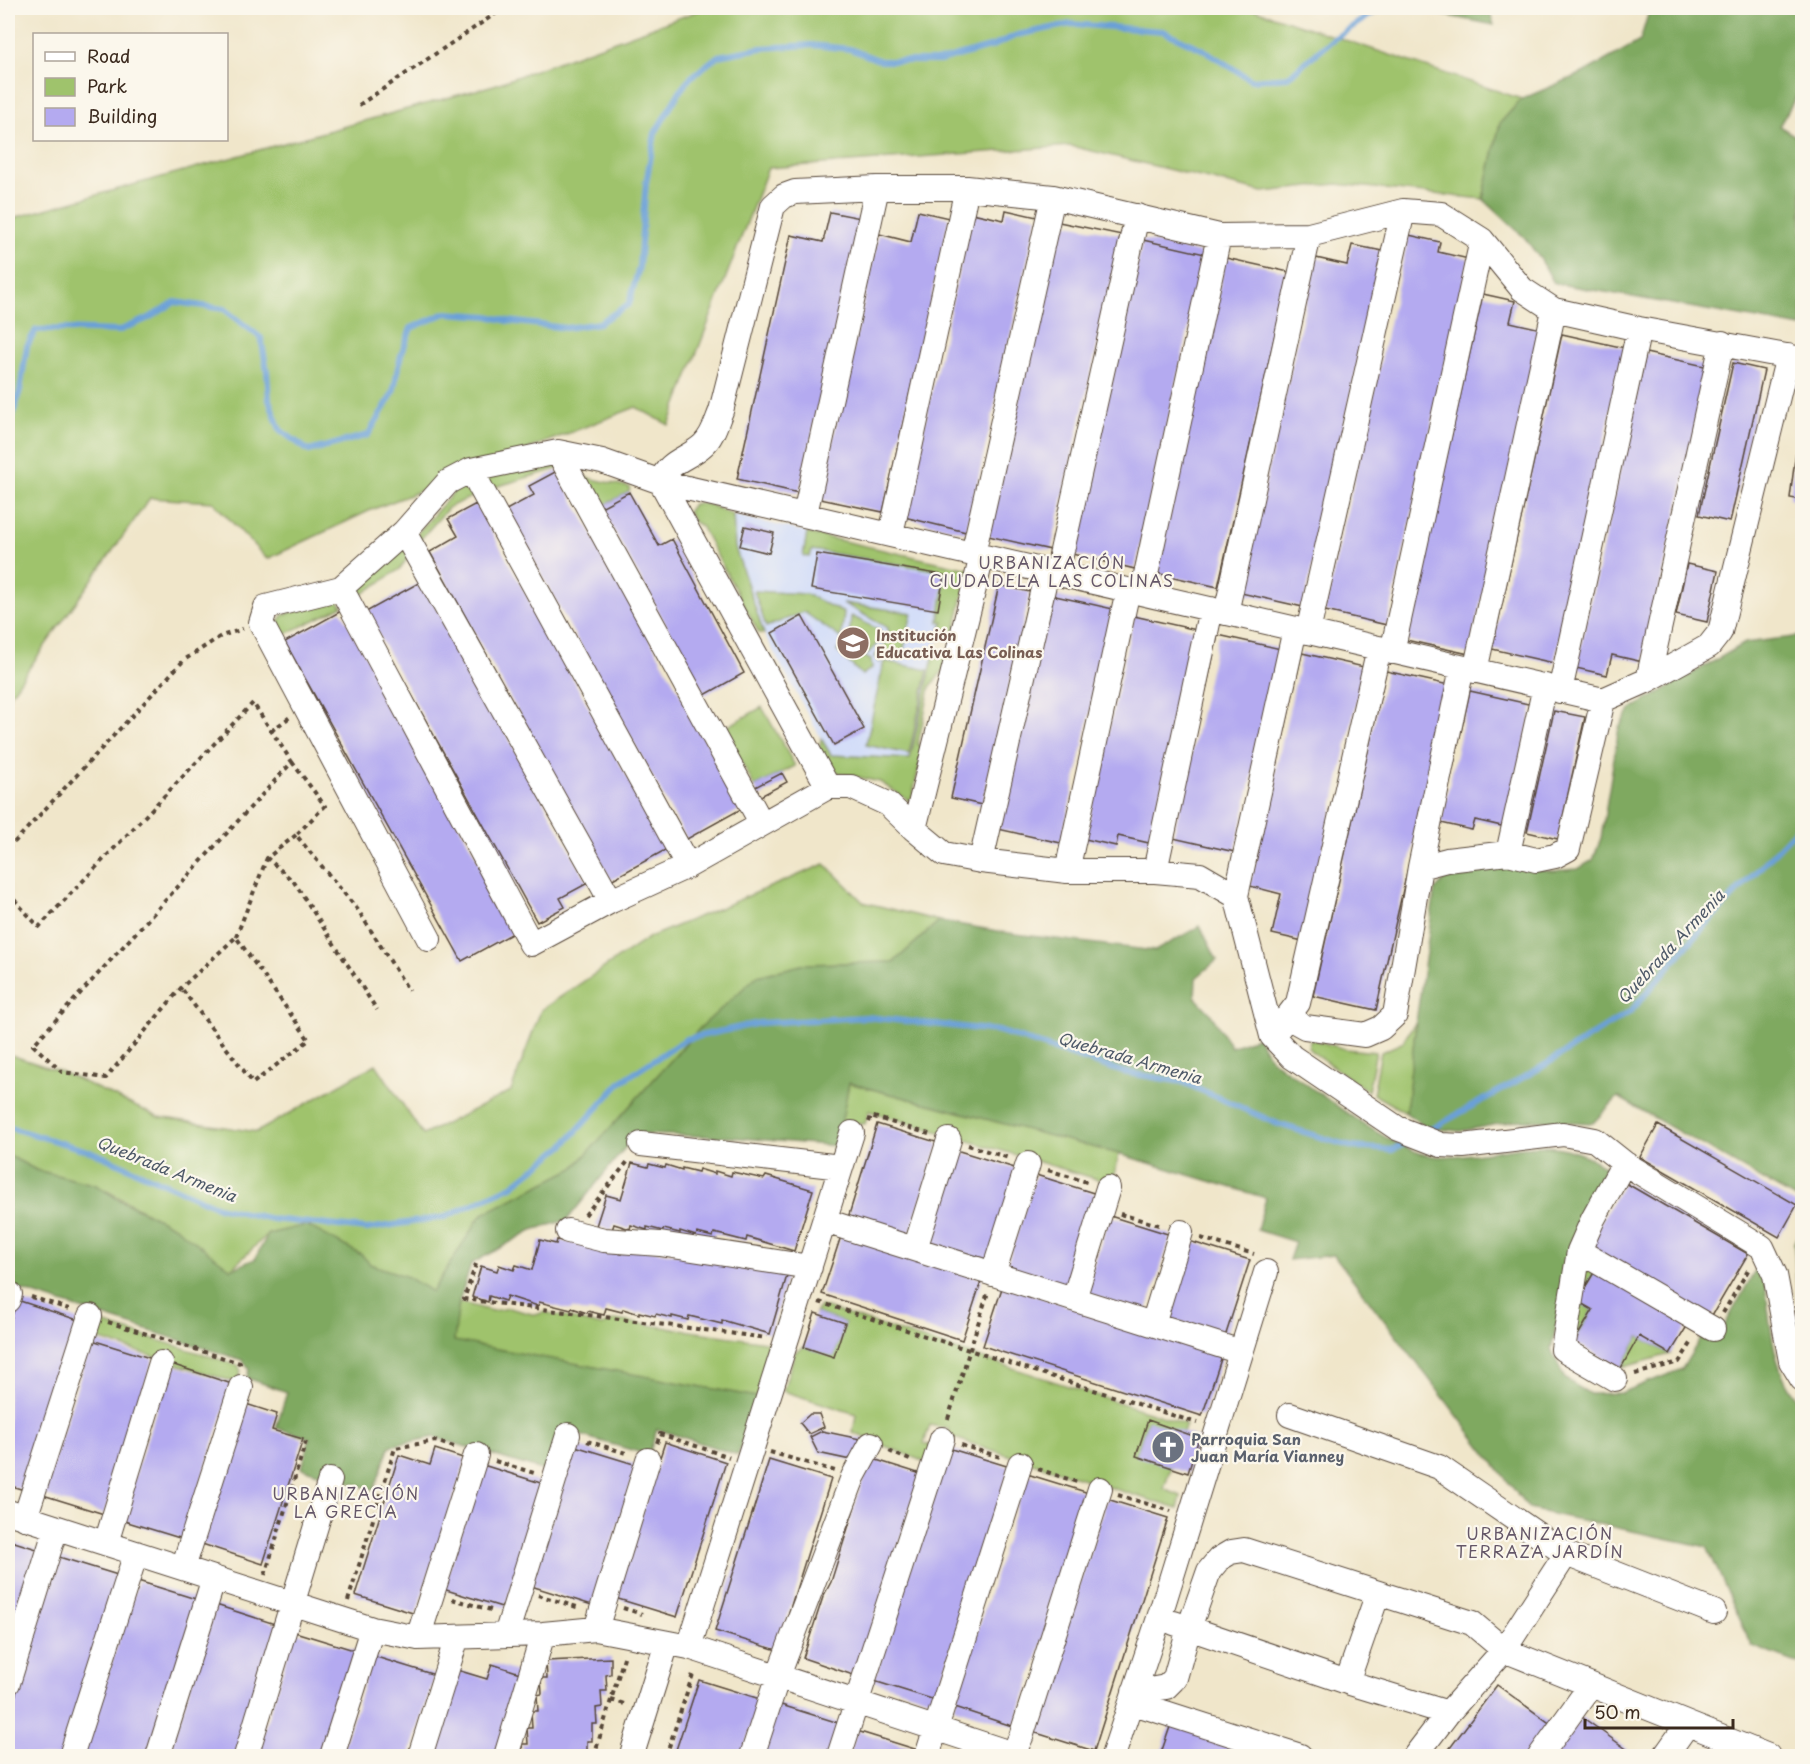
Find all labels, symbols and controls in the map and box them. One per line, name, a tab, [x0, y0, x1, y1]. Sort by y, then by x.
legend	[33, 33, 228, 141]
text: Road	[87, 42, 131, 69]
text: Park	[87, 72, 127, 99]
text: Building	[87, 102, 157, 129]
district label: URBANIZACIÓN CIUDADELA LAS COLINAS	[929, 550, 1175, 592]
place label: Institución Educativa Las Colinas	[876, 623, 1042, 663]
school or university icon: Institución Educativa Las Colinas	[835, 625, 871, 661]
water label: Quebrada Armenia	[1611, 883, 1730, 1009]
water label: Quebrada Armenia	[1055, 1025, 1206, 1089]
water label: Quebrada Armenia	[94, 1129, 242, 1207]
place label: Parroquia San Juan María Vianney	[1191, 1427, 1344, 1467]
church icon: Parroquia San Juan María Vianney	[1150, 1429, 1186, 1465]
district label: URBANIZACIÓN LA GRECIA	[272, 1481, 420, 1523]
district label: URBANIZACIÓN TERRAZA JARDÍN	[1456, 1521, 1624, 1563]
scale bar	[1585, 1692, 1734, 1730]
text: 50 m	[1594, 1698, 1641, 1725]

